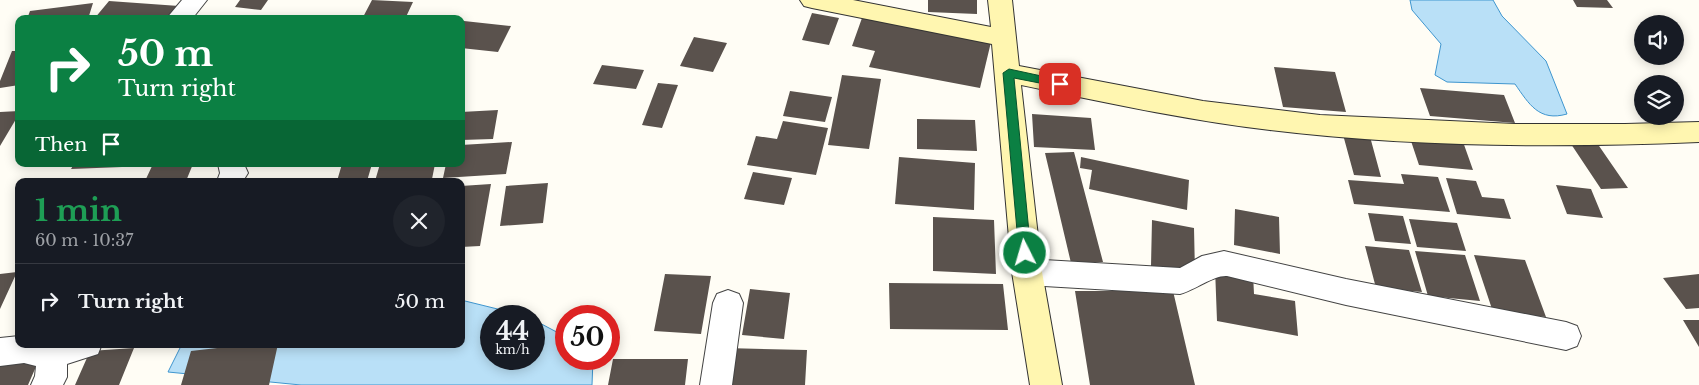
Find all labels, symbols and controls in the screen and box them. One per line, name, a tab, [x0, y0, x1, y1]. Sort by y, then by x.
map controls	[1634, 15, 1684, 125]
button: sound	[1634, 15, 1684, 65]
text: 50 m	[118, 32, 213, 75]
icon: right	[35, 35, 100, 100]
pin	[1039, 63, 1081, 105]
icon: arrive	[1046, 70, 1074, 98]
text: Turn right	[118, 75, 236, 102]
button: layers	[1634, 75, 1684, 125]
icon: arrive	[97, 130, 125, 158]
text: Then	[35, 133, 87, 156]
text: 1 min	[35, 192, 122, 229]
button: close	[393, 195, 445, 247]
position arrow	[998, 226, 1050, 278]
text: 60 m · 10:37	[35, 230, 133, 250]
icon: right	[35, 287, 63, 315]
text: Turn right	[78, 290, 184, 313]
text: 50 m	[395, 290, 445, 313]
speed limit sign: 50	[555, 305, 620, 370]
text: 44	[496, 316, 529, 347]
text: km/h	[495, 342, 530, 357]

